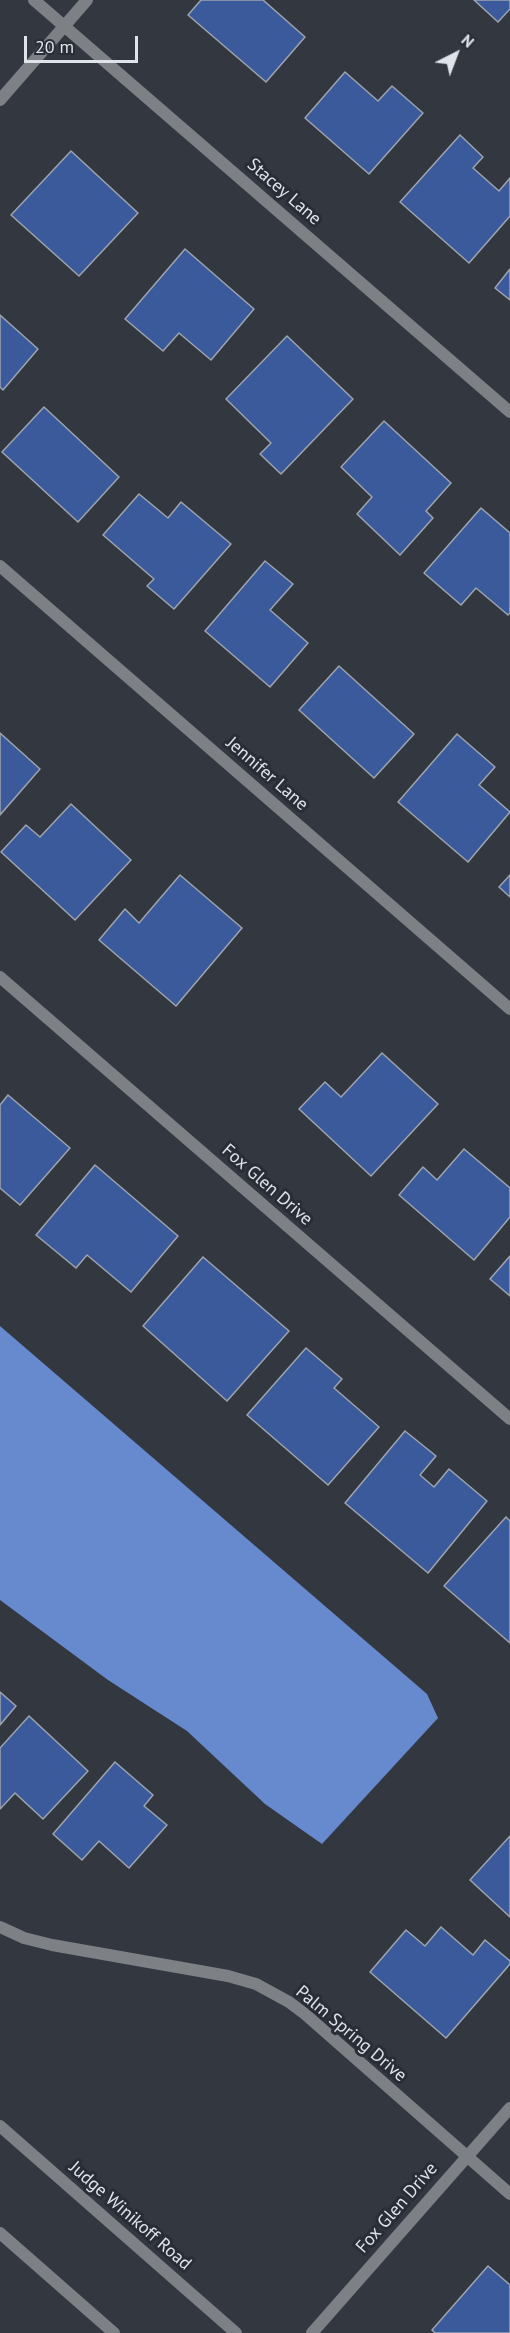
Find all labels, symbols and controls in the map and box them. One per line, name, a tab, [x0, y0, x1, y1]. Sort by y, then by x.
scale bar	[27, 24, 141, 62]
north arrow	[426, 24, 486, 84]
text: N	[457, 30, 479, 52]
text: 20 m	[35, 35, 74, 58]
street label: Stacey Lane	[243, 154, 325, 230]
street label: Jennifer Lane	[222, 733, 312, 815]
street label: Fox Glen Drive	[217, 1140, 317, 1230]
street label: Palm Spring Drive	[291, 1981, 411, 2087]
street label: Judge Winikoff Road	[64, 2157, 196, 2275]
street label: Fox Glen Drive	[352, 2158, 442, 2258]

